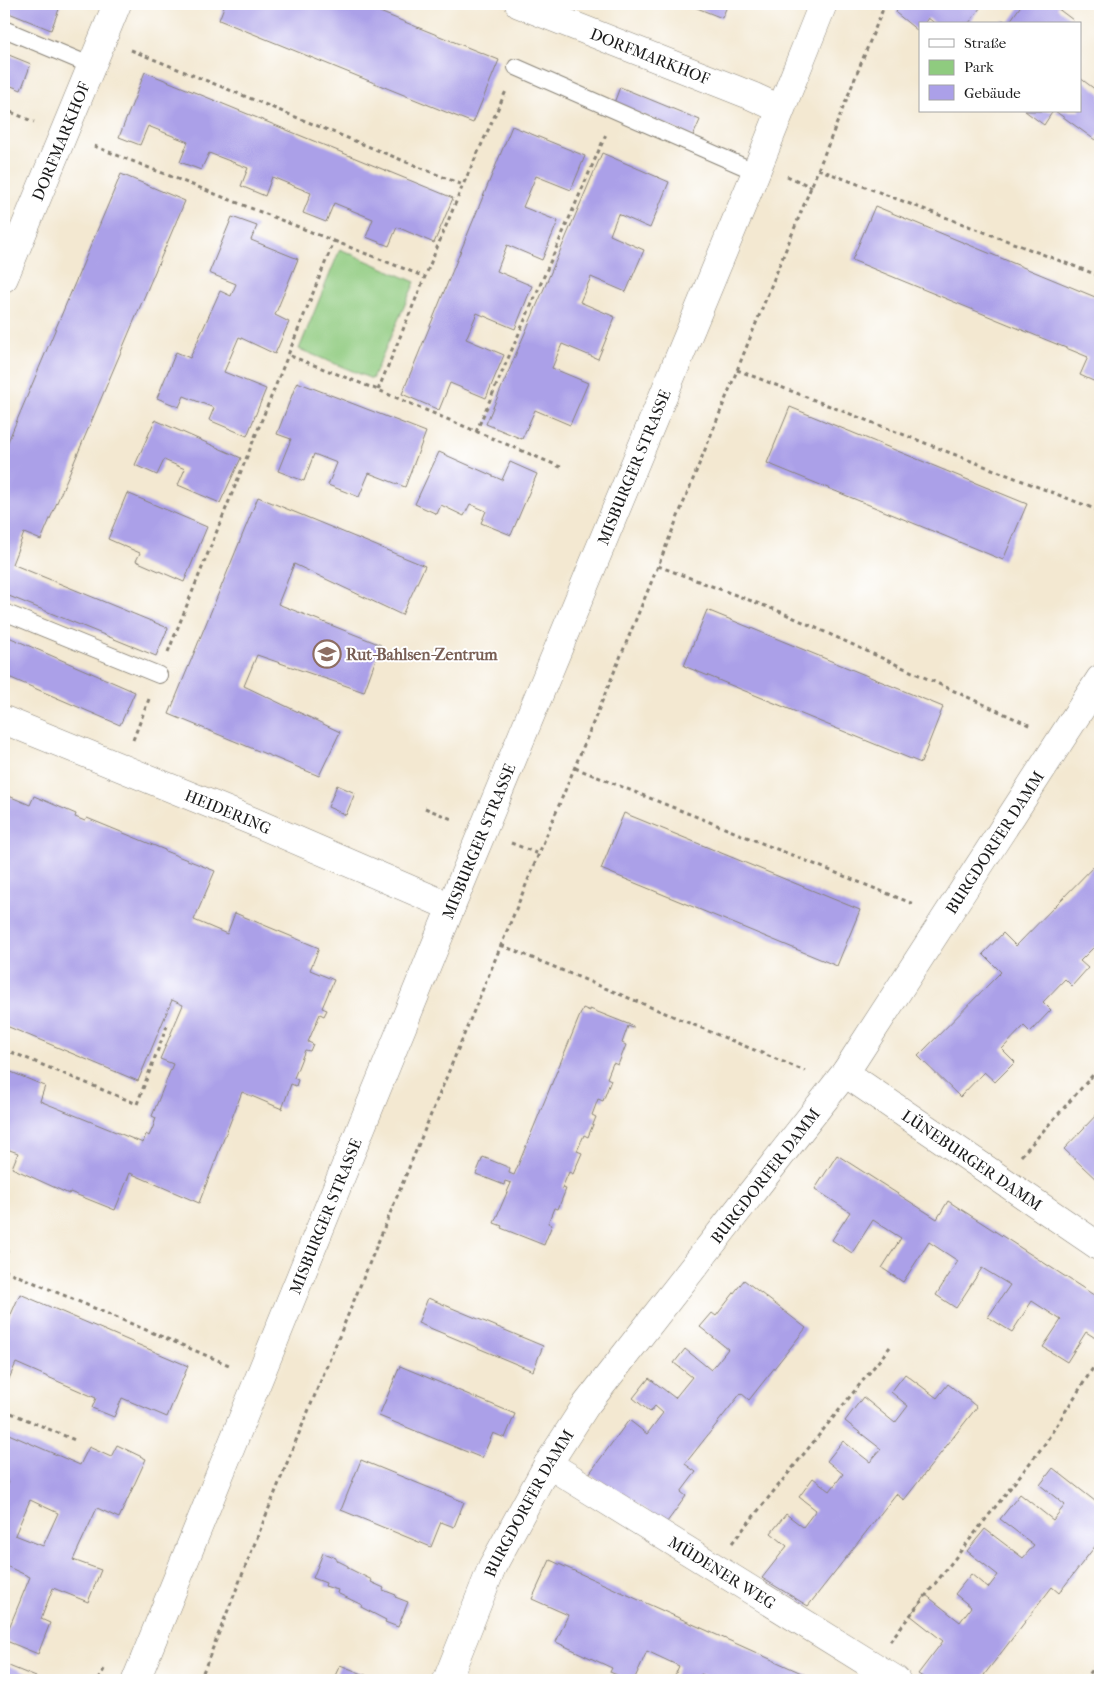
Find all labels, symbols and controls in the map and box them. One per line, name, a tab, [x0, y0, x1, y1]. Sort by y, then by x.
legend	[919, 22, 1082, 112]
street label: DORFMARKHOF	[588, 24, 713, 89]
text: Straße	[964, 34, 1007, 52]
text: Park	[964, 58, 994, 76]
street label: DORFMARKHOF	[28, 79, 94, 204]
text: Gebäude	[964, 84, 1021, 102]
street label: MISBURGER STRASSE	[593, 387, 675, 548]
school or university icon: Rut-Bahlsen-Zentrum	[312, 639, 342, 669]
place label: Rut-Bahlsen-Zentrum	[346, 645, 498, 664]
street label: MISBURGER STRASSE	[438, 761, 520, 922]
street label: BURGDORFER DAMM	[942, 767, 1048, 918]
street label: HEIDERING	[182, 786, 274, 838]
street label: BURGDORFER DAMM	[707, 1104, 824, 1247]
street label: LÜNEBURGER DAMM	[898, 1106, 1046, 1215]
street label: MISBURGER STRASSE	[285, 1135, 366, 1297]
street label: BURGDORFER DAMM	[480, 1426, 578, 1580]
street label: MÜDENER WEG	[665, 1532, 779, 1613]

